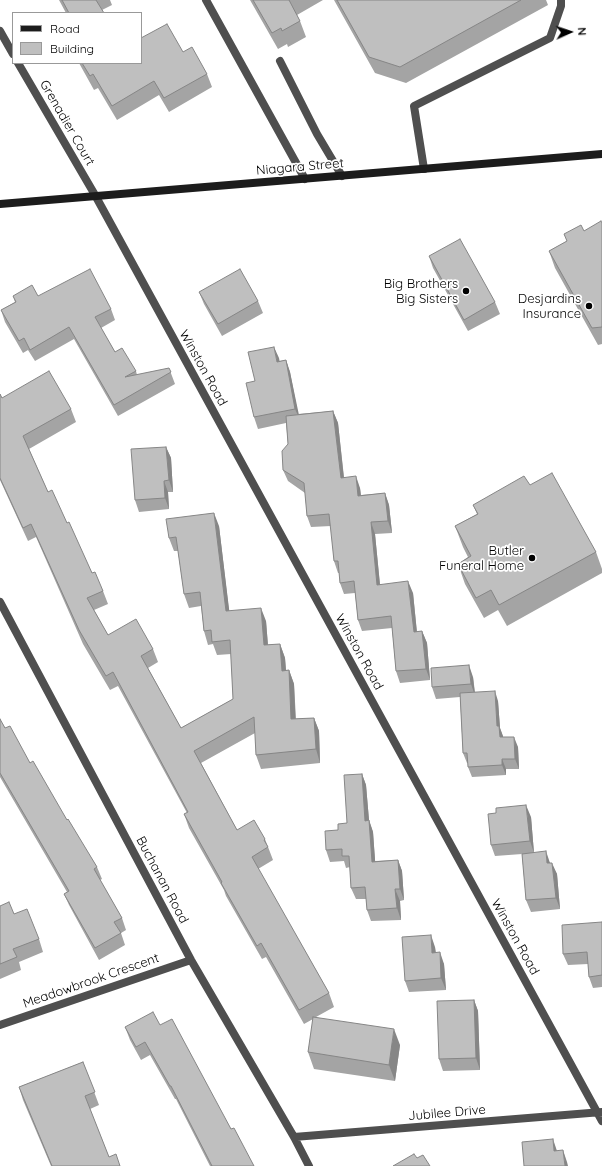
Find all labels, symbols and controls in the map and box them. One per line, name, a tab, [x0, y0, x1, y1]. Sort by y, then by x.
legend	[12, 12, 142, 64]
north arrow	[550, 12, 590, 52]
text: Road	[50, 21, 80, 36]
text: N	[575, 27, 589, 36]
text: Building	[50, 41, 94, 56]
street label: Grenadier Court	[36, 77, 98, 169]
street label: Niagara Street	[256, 155, 344, 179]
place label: Big Brothers Big Sisters	[384, 276, 458, 307]
marker: Big Brothers Big Sisters	[461, 286, 471, 296]
place label: Desjardins Insurance	[518, 291, 581, 322]
marker: Desjardins Insurance	[584, 301, 594, 311]
street label: Winston Road	[176, 327, 230, 409]
place label: Butler Funeral Home	[439, 543, 524, 574]
marker: Butler Funeral Home	[527, 553, 537, 563]
street label: Winston Road	[332, 611, 386, 693]
street label: Buchanan Road	[132, 834, 192, 926]
street label: Winston Road	[488, 896, 542, 978]
street label: Meadowbrook Crescent	[21, 950, 161, 1012]
street label: Jubilee Drive	[408, 1102, 486, 1124]

